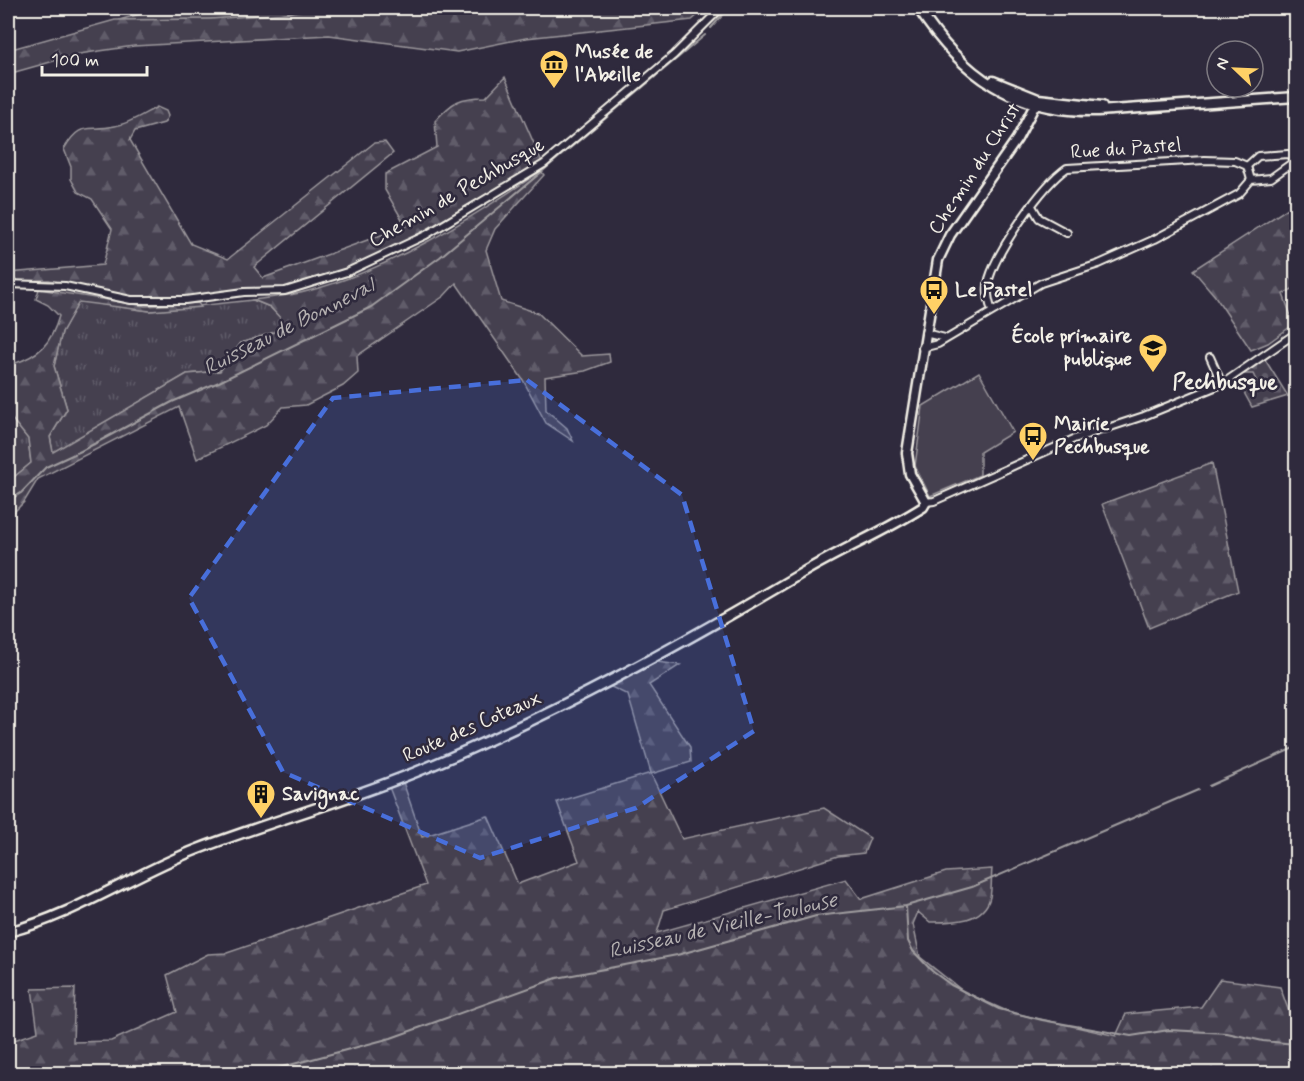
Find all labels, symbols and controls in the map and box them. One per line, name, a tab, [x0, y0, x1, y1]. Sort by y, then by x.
scale bar	[42, 39, 147, 77]
place label: Musée de l'Abeille	[575, 39, 653, 89]
north arrow	[1205, 39, 1265, 99]
museum icon: Musée de l'Abeille	[538, 48, 570, 90]
text: 100 m	[51, 49, 99, 73]
text: N	[1211, 55, 1234, 73]
street label: Chemin du Christ	[922, 98, 1028, 240]
street label: Chemin de Pechbusque	[364, 131, 550, 255]
street label: Rue du Pastel	[1070, 132, 1182, 166]
water label: Ruisseau de Bonneval	[199, 270, 382, 382]
bus stop icon: Le Pastel	[918, 274, 950, 316]
place label: Le Pastel	[955, 277, 1032, 304]
place label: École primaire publique	[1012, 322, 1133, 373]
school or university icon: École primaire publique	[1137, 332, 1169, 374]
district label: Pechbusque	[1172, 369, 1278, 397]
place label: Mairie Pechbusque	[1054, 411, 1150, 461]
bus stop icon: Mairie Pechbusque	[1017, 420, 1049, 462]
street label: Route des Coteaux	[398, 684, 546, 770]
building icon: Savignac	[245, 778, 277, 820]
place label: Savignac	[282, 781, 360, 810]
water label: Ruisseau de Vieille-Toulouse	[606, 886, 841, 966]

